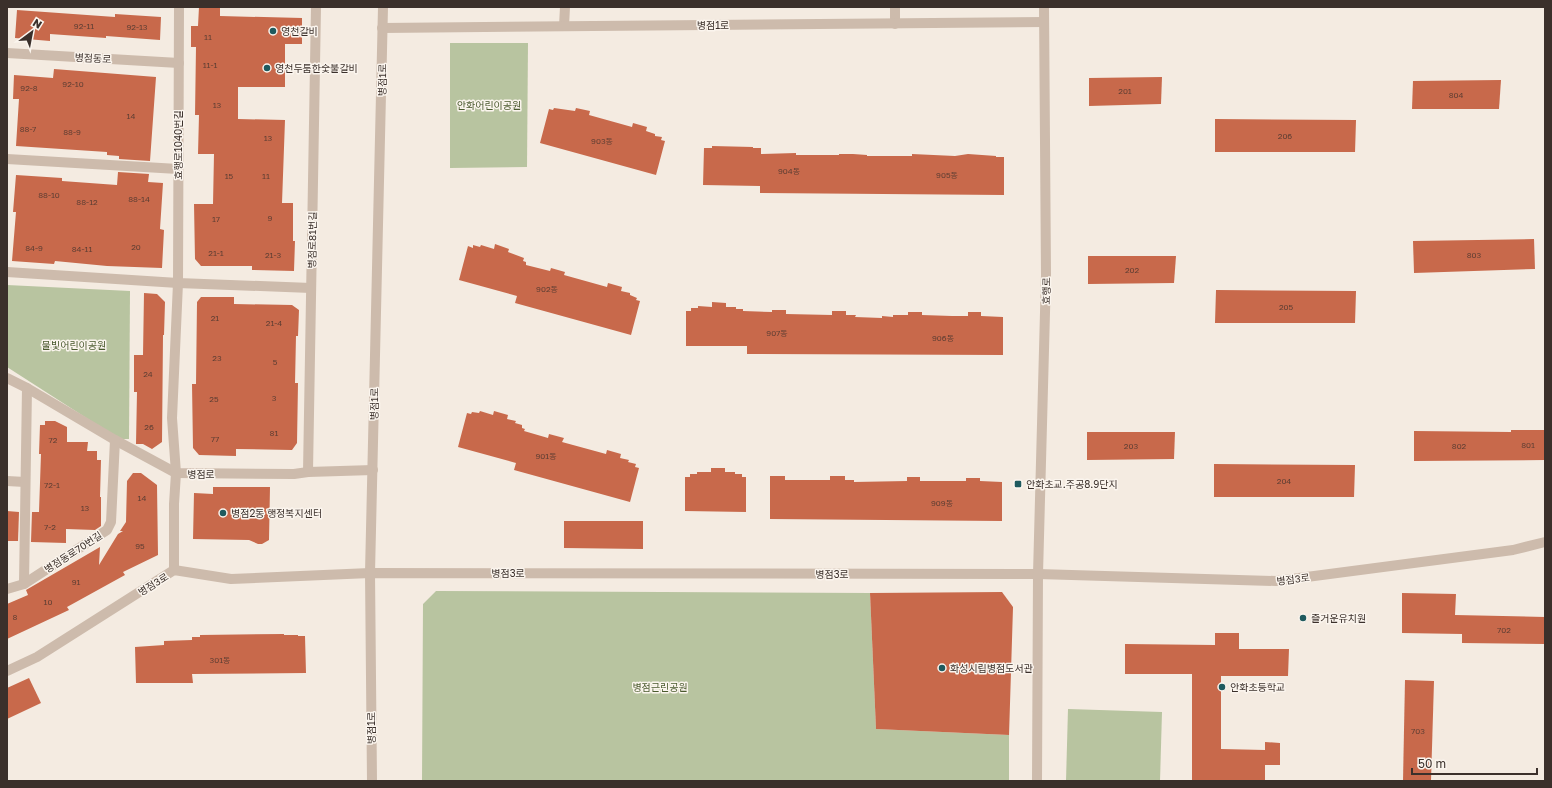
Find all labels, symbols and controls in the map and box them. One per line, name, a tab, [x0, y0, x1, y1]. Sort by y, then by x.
north arrow	[12, 12, 52, 52]
text: N	[31, 15, 45, 31]
street label: 병점1로	[697, 19, 729, 31]
house number: 92-11	[74, 21, 94, 31]
house number: 92-13	[126, 22, 148, 32]
place label: 영천갈비	[281, 25, 318, 37]
marker: 영천갈비	[268, 26, 278, 36]
house number: 11	[204, 32, 212, 42]
street label: 병점동로	[74, 51, 112, 65]
house number: 11-1	[203, 60, 217, 70]
place label: 영천두툼한숯불갈비	[275, 62, 358, 74]
marker: 영천두툼한숯불갈비	[262, 63, 272, 73]
street label: 병점1로	[376, 64, 388, 96]
house number: 92-10	[62, 79, 84, 89]
house number: 92-8	[20, 83, 38, 93]
house number: 201	[1118, 86, 1132, 96]
house number: 804	[1449, 90, 1463, 100]
park label: 안화어린이공원	[457, 99, 521, 111]
house number: 13	[213, 100, 222, 110]
street label: 효행로1040번길	[172, 110, 184, 180]
house number: 14	[127, 111, 135, 121]
house number: 88-7	[20, 124, 36, 134]
house number: 88-9	[63, 127, 81, 137]
house number: 206	[1278, 131, 1292, 141]
house number: 13	[264, 133, 273, 143]
house number: 903동	[591, 136, 613, 146]
house number: 904동	[778, 166, 800, 176]
house number: 905동	[936, 170, 958, 180]
house number: 15	[225, 171, 234, 181]
house number: 11	[262, 171, 270, 181]
house number: 88-10	[38, 190, 60, 200]
house number: 88-14	[128, 194, 150, 204]
house number: 88-12	[76, 197, 98, 207]
street label: 병점로81번길	[306, 211, 318, 269]
house number: 9	[268, 213, 273, 223]
house number: 17	[212, 214, 220, 224]
house number: 20	[131, 242, 141, 252]
house number: 84-9	[25, 243, 43, 253]
house number: 84-11	[72, 244, 92, 254]
house number: 21-1	[208, 248, 224, 258]
house number: 21-3	[265, 250, 281, 260]
house number: 803	[1467, 250, 1482, 260]
house number: 202	[1125, 265, 1139, 275]
street label: 효행로	[1040, 277, 1052, 305]
house number: 902동	[536, 284, 558, 294]
house number: 205	[1279, 302, 1293, 312]
house number: 21	[211, 313, 219, 323]
house number: 21-4	[266, 318, 282, 328]
house number: 907동	[766, 328, 788, 338]
house number: 906동	[932, 333, 954, 343]
park label: 물빛어린이공원	[42, 339, 106, 351]
house number: 23	[212, 353, 222, 363]
house number: 5	[273, 357, 278, 367]
house number: 24	[143, 369, 153, 379]
street label: 병점1로	[368, 388, 380, 420]
house number: 3	[272, 393, 277, 403]
house number: 25	[209, 394, 219, 404]
house number: 26	[144, 422, 154, 432]
house number: 81	[270, 428, 278, 438]
house number: 77	[211, 434, 219, 444]
house number: 72	[49, 435, 58, 445]
house number: 801	[1521, 440, 1535, 450]
house number: 203	[1124, 441, 1138, 451]
house number: 802	[1452, 441, 1467, 451]
house number: 901동	[535, 451, 557, 461]
street label: 병점로	[187, 468, 215, 480]
house number: 204	[1277, 476, 1291, 486]
place label: 안화초교.주공8.9단지	[1026, 478, 1118, 490]
marker: 안화초교.주공8.9단지	[1013, 479, 1023, 489]
house number: 72-1	[44, 480, 60, 490]
house number: 14	[138, 493, 146, 503]
house number: 909동	[931, 498, 953, 508]
house number: 13	[81, 503, 90, 513]
place label: 병점2동 행정복지센터	[231, 507, 322, 519]
marker: 병점2동 행정복지센터	[218, 508, 228, 518]
house number: 7-2	[44, 522, 56, 532]
street label: 병점동로70번길	[42, 529, 104, 575]
house number: 95	[135, 541, 145, 551]
street label: 병점3로	[491, 567, 525, 579]
street label: 병점3로	[815, 568, 849, 580]
street label: 병점3로	[136, 570, 170, 598]
street label: 병점3로	[1276, 571, 1310, 587]
house number: 91	[72, 577, 80, 587]
house number: 10	[44, 597, 52, 607]
house number: 8	[13, 612, 18, 622]
place label: 즐거운유치원	[1311, 612, 1366, 624]
marker: 즐거운유치원	[1298, 613, 1308, 623]
house number: 702	[1497, 625, 1511, 635]
house number: 301동	[210, 655, 230, 665]
place label: 화성시립병점도서관	[950, 662, 1034, 674]
marker: 화성시립병점도서관	[937, 663, 947, 673]
park label: 병점근린공원	[632, 681, 688, 693]
place label: 안화초등학교	[1230, 681, 1285, 693]
marker: 안화초등학교	[1217, 682, 1227, 692]
street label: 병점1로	[365, 712, 377, 744]
house number: 703	[1411, 726, 1425, 736]
scale bar	[1412, 750, 1537, 776]
text: 50 m	[1418, 756, 1446, 771]

